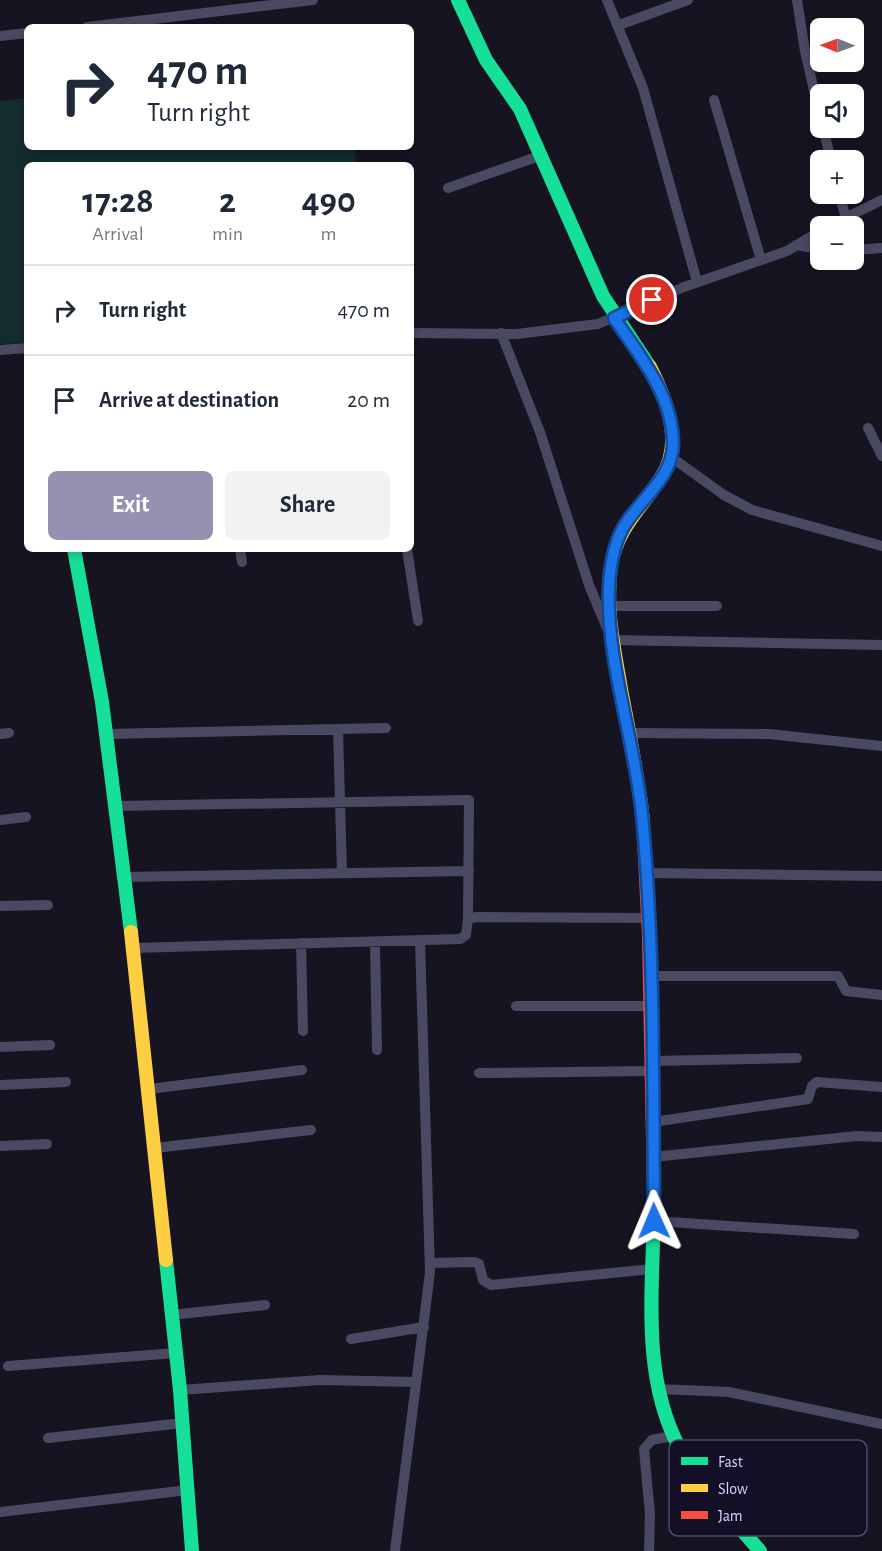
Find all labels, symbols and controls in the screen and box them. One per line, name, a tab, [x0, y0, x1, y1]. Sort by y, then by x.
north arrow	[810, 18, 864, 72]
map controls	[810, 18, 864, 270]
icon: right	[48, 48, 126, 126]
text: 470 m	[147, 50, 248, 92]
button: sound	[810, 84, 864, 138]
text: Turn right	[147, 99, 250, 126]
button: +	[810, 150, 864, 204]
text: 17:28	[82, 183, 154, 219]
text: 2	[219, 183, 236, 219]
text: 490	[301, 183, 356, 219]
button: −	[810, 216, 864, 270]
text: Arrival	[92, 224, 144, 244]
text: min	[212, 224, 243, 244]
text: m	[321, 224, 337, 244]
pin	[626, 274, 677, 325]
icon: arrive	[635, 283, 668, 316]
icon: right	[48, 294, 81, 327]
text: Turn right	[99, 299, 186, 321]
text: 470 m	[337, 299, 390, 321]
icon: arrive	[48, 384, 81, 417]
text: Arrive at destination	[99, 389, 279, 411]
text: 20 m	[347, 389, 390, 411]
button: Exit	[48, 471, 213, 540]
button: Share	[225, 471, 390, 540]
position arrow	[622, 1189, 686, 1253]
legend	[669, 1440, 867, 1536]
text: Fast	[718, 1454, 743, 1470]
text: Slow	[718, 1481, 748, 1497]
text: Jam	[718, 1508, 743, 1524]

